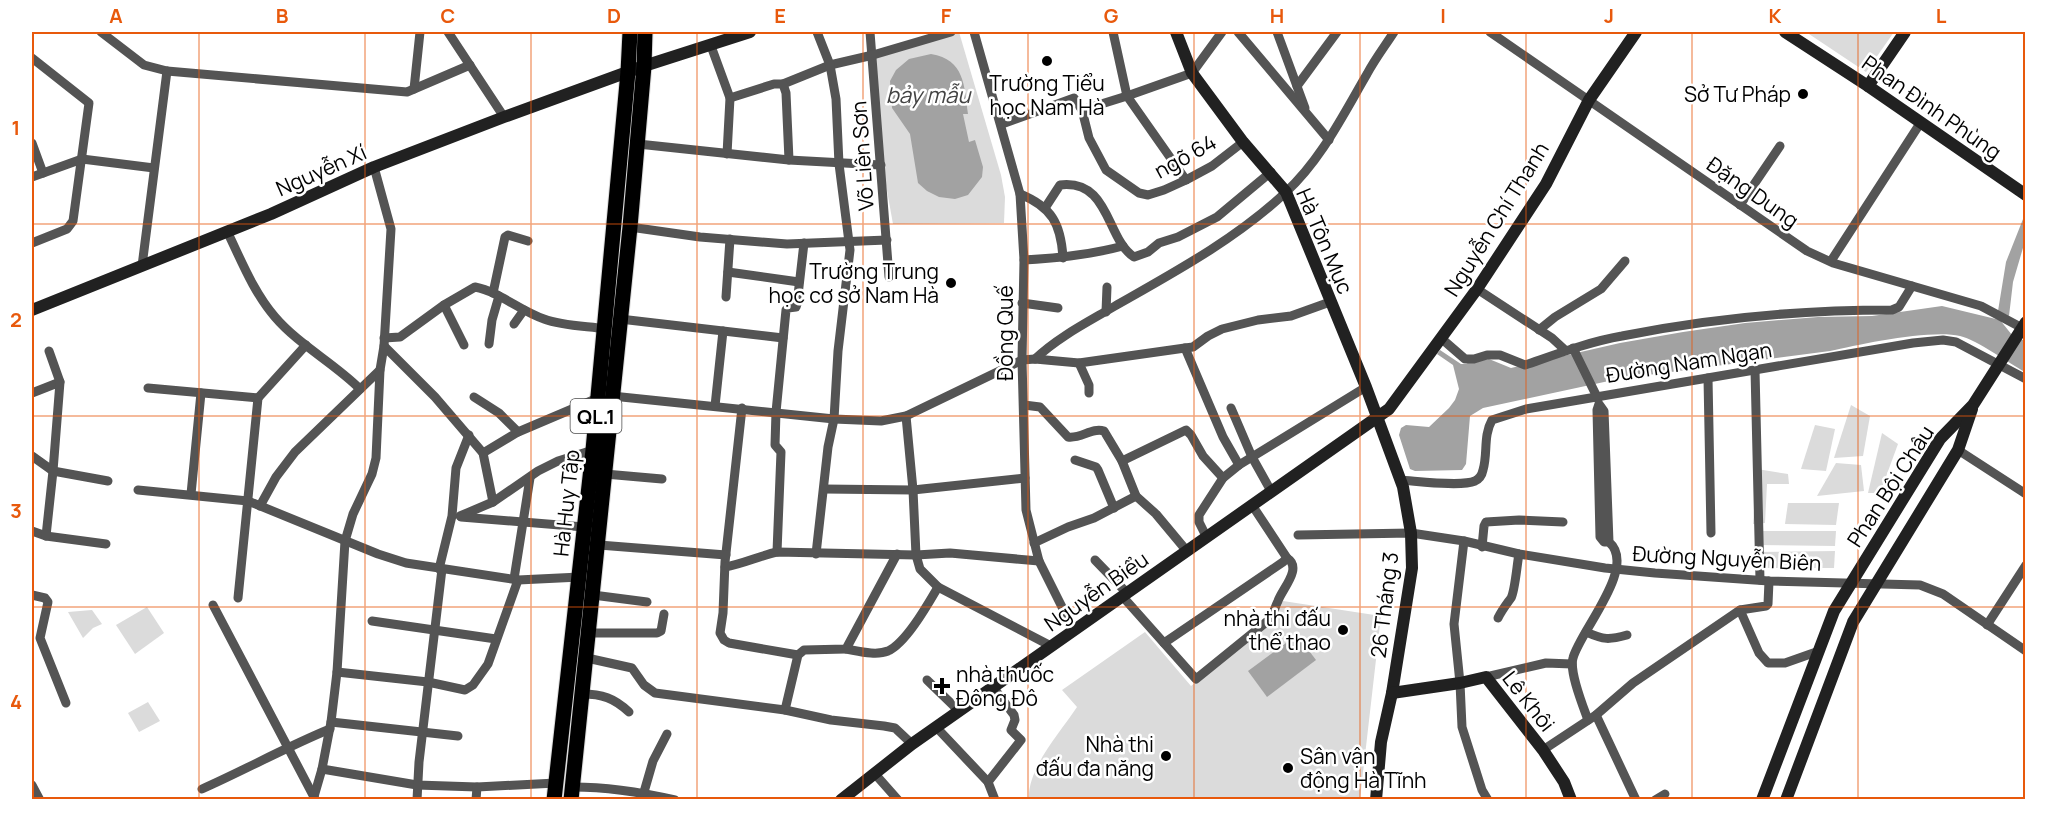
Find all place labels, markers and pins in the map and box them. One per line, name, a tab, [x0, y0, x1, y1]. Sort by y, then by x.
marker: Trường Tiểu học Nam Hà	[1040, 54, 1054, 68]
place label: Trường Tiểu học Nam Hà	[989, 69, 1105, 121]
place label: Sở Tư Pháp	[1684, 80, 1791, 108]
marker: Sở Tư Pháp	[1796, 87, 1810, 101]
place label: Trường Trung học cơ sở Nam Hà	[769, 257, 939, 309]
marker: Trường Trung học cơ sở Nam Hà	[944, 276, 958, 290]
place label: nhà thi đấu thể thao	[1224, 604, 1331, 656]
marker: nhà thi đấu thể thao	[1336, 623, 1350, 637]
place label: nhà thuốc Đông Đô	[956, 660, 1054, 712]
marker: nhà thuốc Đông Đô	[933, 677, 951, 695]
place label: Nhà thi đấu đa năng	[1036, 730, 1154, 782]
place label: Sân vận động Hà Tĩnh	[1300, 742, 1427, 794]
marker: Nhà thi đấu đa năng	[1159, 749, 1173, 763]
marker: Sân vận động Hà Tĩnh	[1281, 761, 1295, 775]

